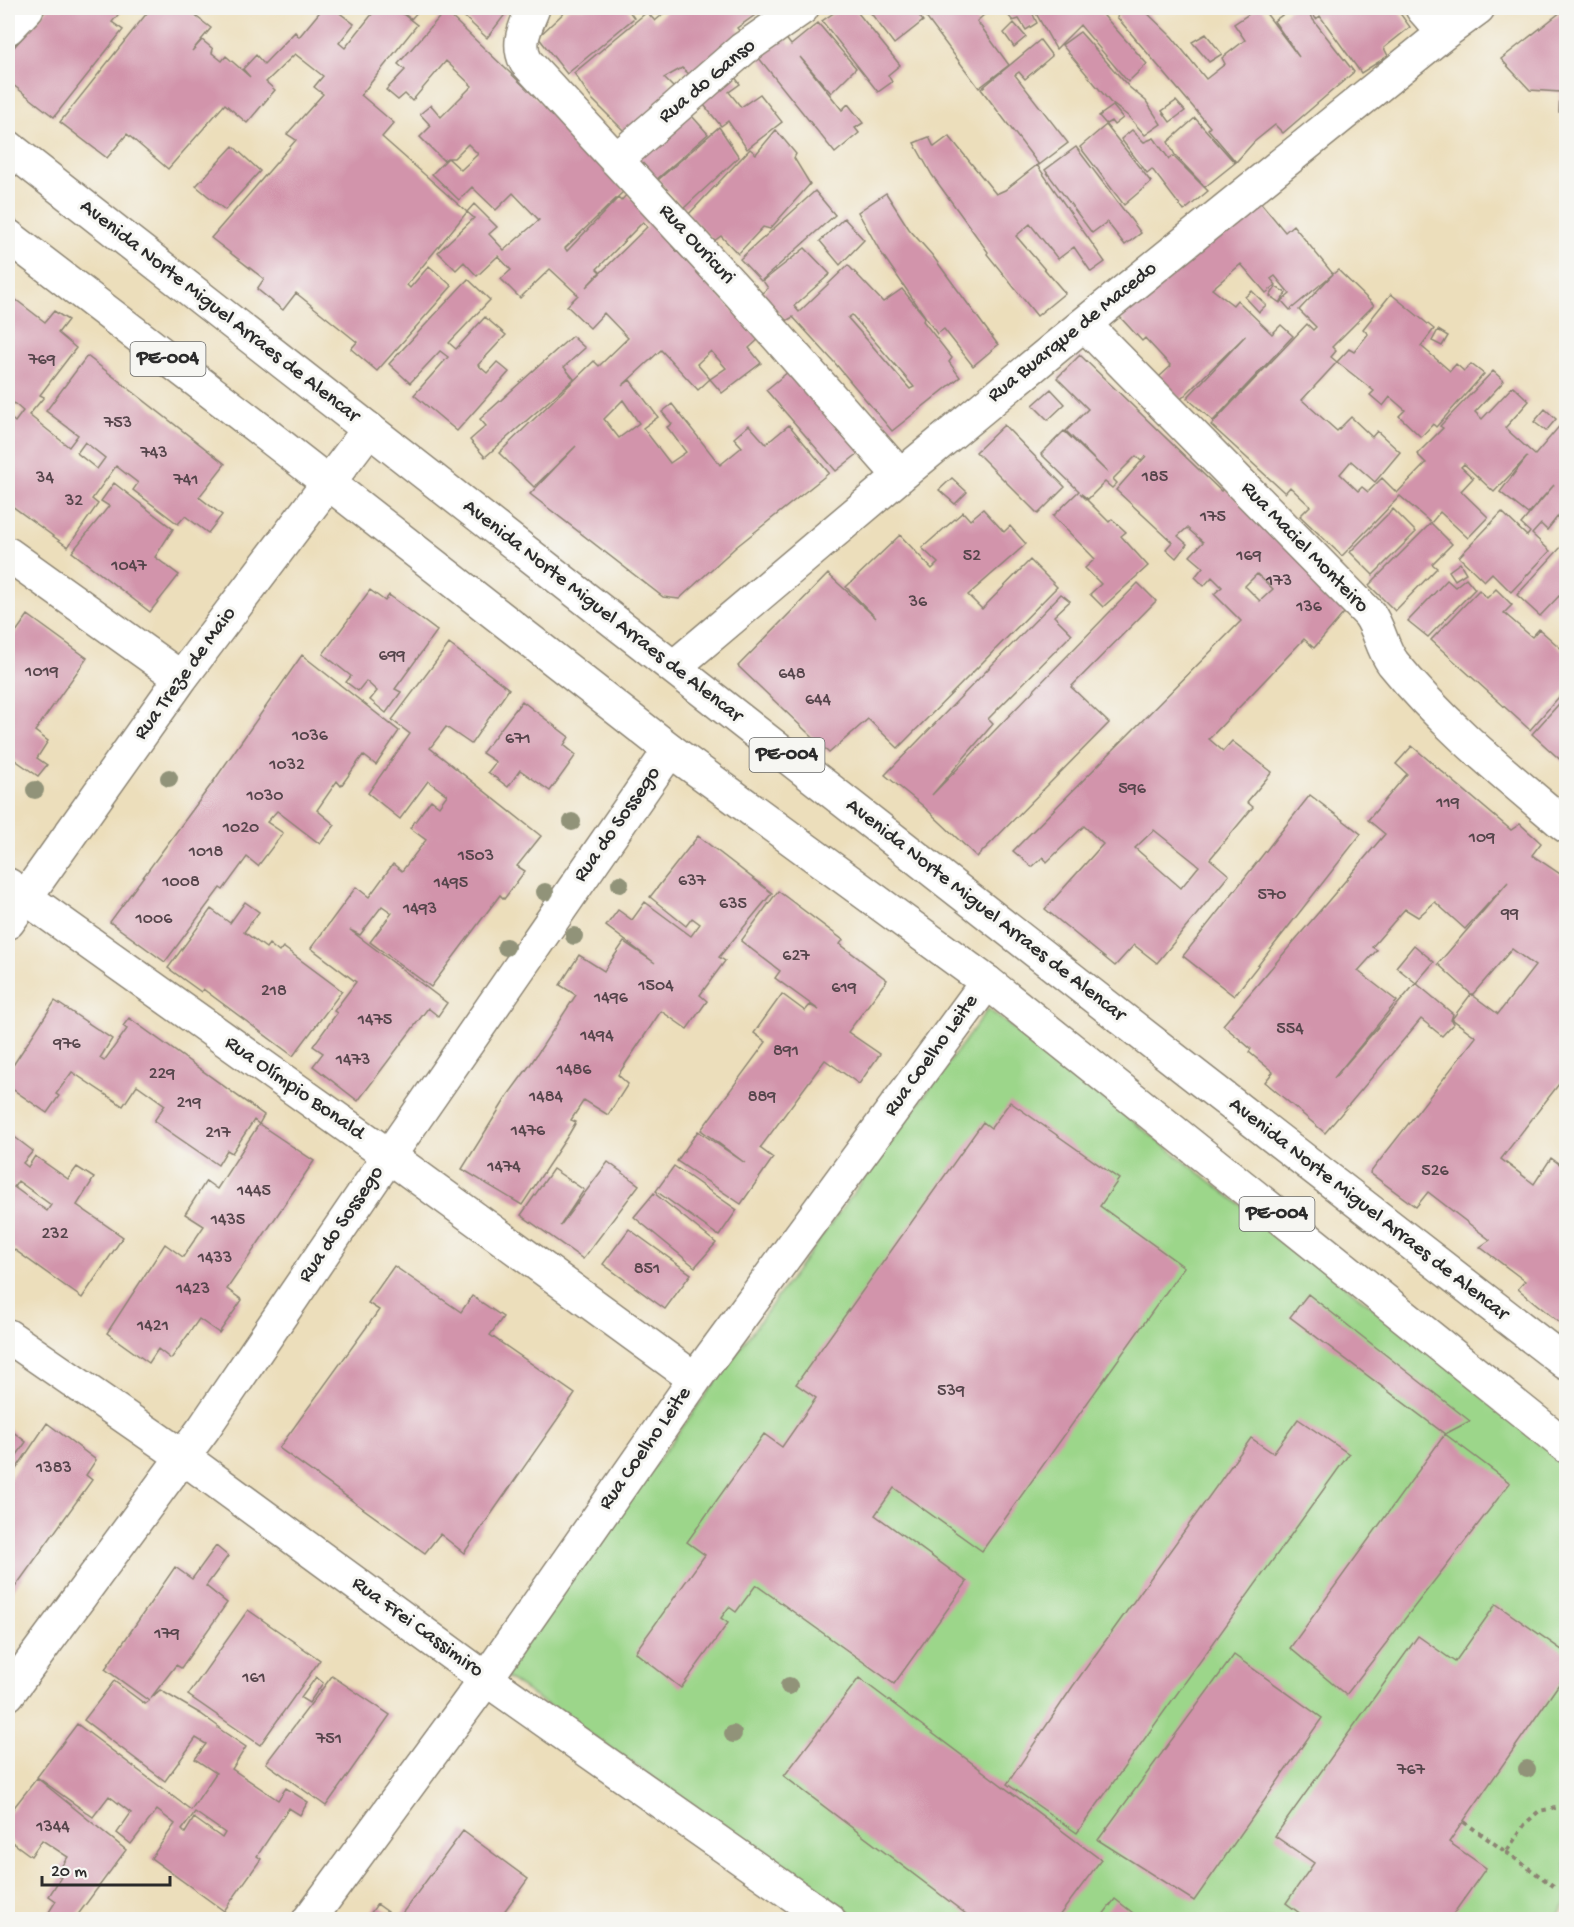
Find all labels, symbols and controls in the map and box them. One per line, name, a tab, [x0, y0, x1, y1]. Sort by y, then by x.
street label: Rua do Ganso	[654, 34, 762, 130]
street label: Avenida Norte Miguel Arraes de Alencar	[74, 195, 365, 430]
street label: Rua Ouricuri	[652, 200, 740, 290]
street label: Rua Buarque de Macedo	[983, 257, 1163, 409]
road number: PE-004	[130, 342, 206, 376]
house number: 769	[27, 350, 56, 371]
house number: 753	[103, 413, 132, 434]
house number: 743	[139, 443, 168, 464]
house number: 185	[1141, 467, 1168, 488]
house number: 34	[35, 468, 54, 489]
house number: 741	[172, 470, 199, 491]
street label: Rua Maciel Monteiro	[1235, 477, 1373, 619]
house number: 32	[64, 491, 83, 512]
street label: Avenida Norte Miguel Arraes de Alencar	[457, 495, 748, 730]
house number: 175	[1199, 507, 1226, 528]
house number: 52	[963, 546, 981, 567]
house number: 169	[1235, 546, 1262, 567]
house number: 1047	[110, 556, 147, 577]
house number: 173	[1265, 571, 1292, 592]
house number: 36	[908, 592, 928, 613]
house number: 136	[1295, 597, 1323, 618]
street label: Rua Treze de Maio	[129, 602, 243, 746]
house number: 699	[378, 646, 406, 667]
house number: 1019	[24, 662, 59, 683]
house number: 648	[778, 664, 806, 685]
house number: 644	[805, 690, 832, 711]
house number: 1036	[291, 726, 329, 747]
house number: 671	[505, 729, 531, 750]
road number: PE-004	[750, 738, 824, 772]
house number: 1032	[268, 755, 305, 776]
street label: Rua do Sossego	[569, 762, 667, 888]
house number: 596	[1118, 779, 1147, 800]
house number: 1030	[245, 786, 284, 807]
house number: 119	[1435, 793, 1460, 814]
street label: Avenida Norte Miguel Arraes de Alencar	[840, 794, 1131, 1029]
house number: 1020	[222, 818, 259, 839]
house number: 109	[1468, 828, 1495, 849]
house number: 1018	[188, 842, 223, 863]
house number: 1503	[457, 846, 494, 867]
house number: 637	[678, 871, 707, 892]
house number: 1008	[161, 872, 200, 893]
house number: 1495	[433, 873, 468, 894]
house number: 570	[1257, 885, 1287, 906]
house number: 635	[719, 894, 747, 915]
house number: 1493	[402, 899, 437, 920]
house number: 99	[1500, 904, 1519, 925]
house number: 1006	[135, 909, 173, 930]
house number: 627	[782, 946, 810, 967]
house number: 1504	[637, 976, 674, 997]
house number: 619	[831, 978, 857, 999]
house number: 218	[261, 981, 287, 1002]
house number: 1496	[593, 988, 629, 1009]
street label: Rua Coelho Leite	[879, 989, 985, 1122]
house number: 1475	[357, 1010, 392, 1031]
house number: 554	[1276, 1019, 1304, 1040]
house number: 1494	[579, 1026, 614, 1047]
street label: Rua Olímpio Bonald	[219, 1031, 370, 1148]
house number: 976	[52, 1034, 82, 1055]
house number: 891	[773, 1041, 799, 1062]
house number: 1473	[335, 1050, 370, 1071]
house number: 1486	[556, 1060, 592, 1081]
house number: 229	[149, 1064, 175, 1085]
house number: 1484	[528, 1087, 564, 1108]
house number: 889	[748, 1087, 776, 1108]
house number: 219	[176, 1093, 202, 1114]
street label: Avenida Norte Miguel Arraes de Alencar	[1223, 1093, 1514, 1328]
house number: 1476	[510, 1121, 546, 1142]
house number: 217	[205, 1123, 231, 1144]
house number: 1474	[486, 1157, 521, 1178]
house number: 526	[1421, 1161, 1450, 1182]
street label: Rua do Sossego	[294, 1162, 390, 1288]
house number: 1445	[236, 1181, 271, 1202]
road number: PE-004	[1240, 1197, 1314, 1231]
house number: 1435	[210, 1210, 245, 1231]
house number: 232	[42, 1224, 69, 1245]
house number: 1433	[197, 1248, 232, 1269]
house number: 851	[634, 1259, 660, 1280]
house number: 1423	[175, 1279, 210, 1300]
house number: 1421	[136, 1316, 169, 1337]
house number: 539	[937, 1381, 965, 1402]
street label: Rua Coelho Leite	[594, 1382, 698, 1516]
house number: 1383	[35, 1458, 72, 1479]
street label: Rua Frei Cassimiro	[346, 1572, 488, 1684]
house number: 179	[153, 1624, 180, 1645]
house number: 161	[241, 1668, 266, 1689]
house number: 751	[315, 1729, 342, 1750]
house number: 767	[1396, 1760, 1426, 1781]
house number: 1344	[35, 1817, 70, 1838]
scale bar	[42, 1849, 170, 1887]
text: 20 m	[51, 1862, 87, 1883]

